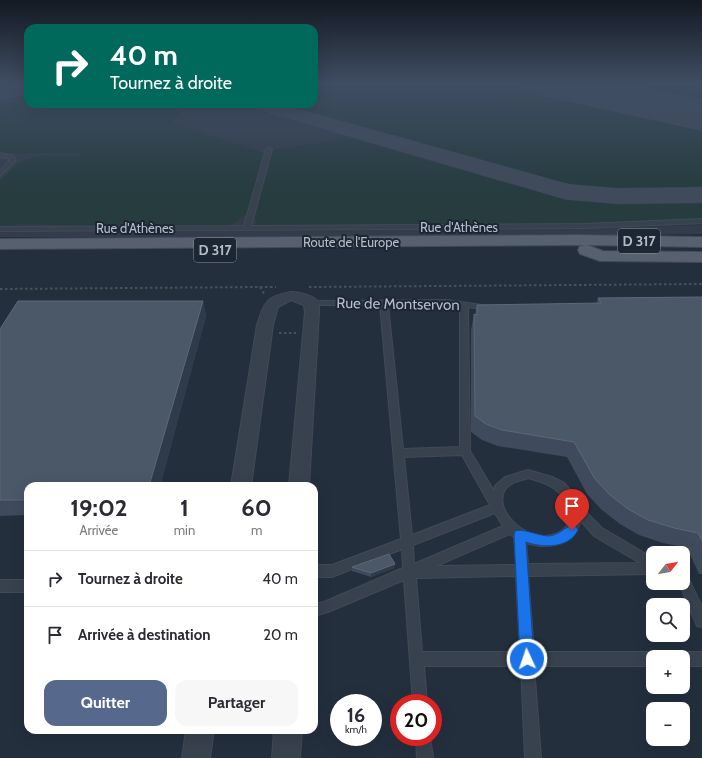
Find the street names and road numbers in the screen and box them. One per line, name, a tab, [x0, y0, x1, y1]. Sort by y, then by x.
street label: Rue d'Athènes	[420, 219, 499, 235]
street label: Rue d'Athènes	[96, 220, 175, 236]
road number: D 317	[618, 229, 660, 253]
street label: Route de l'Europe	[303, 234, 399, 250]
road number: D 317	[194, 238, 236, 262]
street label: Rue de Montservon	[336, 294, 460, 314]

